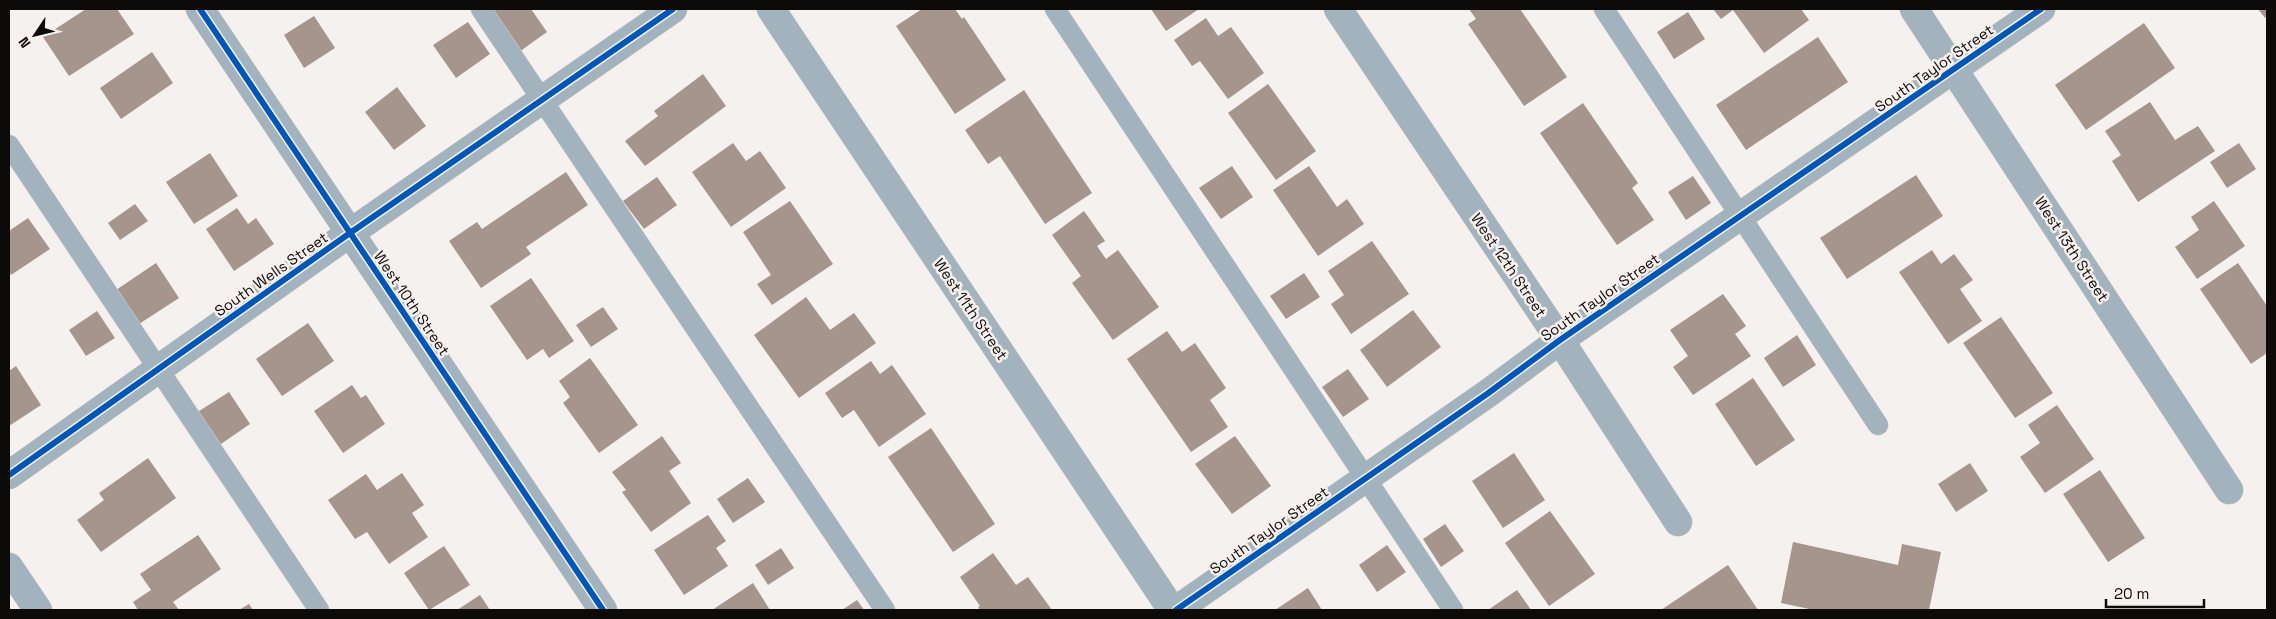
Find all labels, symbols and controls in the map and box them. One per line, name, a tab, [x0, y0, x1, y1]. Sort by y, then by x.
north arrow	[10, 10, 60, 60]
street label: South Taylor Street	[1871, 20, 1997, 116]
text: N	[14, 33, 34, 51]
street label: West 13th Street	[2031, 193, 2113, 305]
street label: West 12th Street	[1467, 209, 1551, 321]
street label: South Wells Street	[211, 228, 332, 320]
street label: West 10th Street	[370, 247, 454, 359]
street label: South Taylor Street	[1537, 249, 1663, 345]
street label: West 11th Street	[930, 255, 1012, 364]
street label: South Taylor Street	[1206, 482, 1332, 578]
scale bar	[2106, 576, 2204, 608]
text: 20 m	[2114, 584, 2149, 603]

